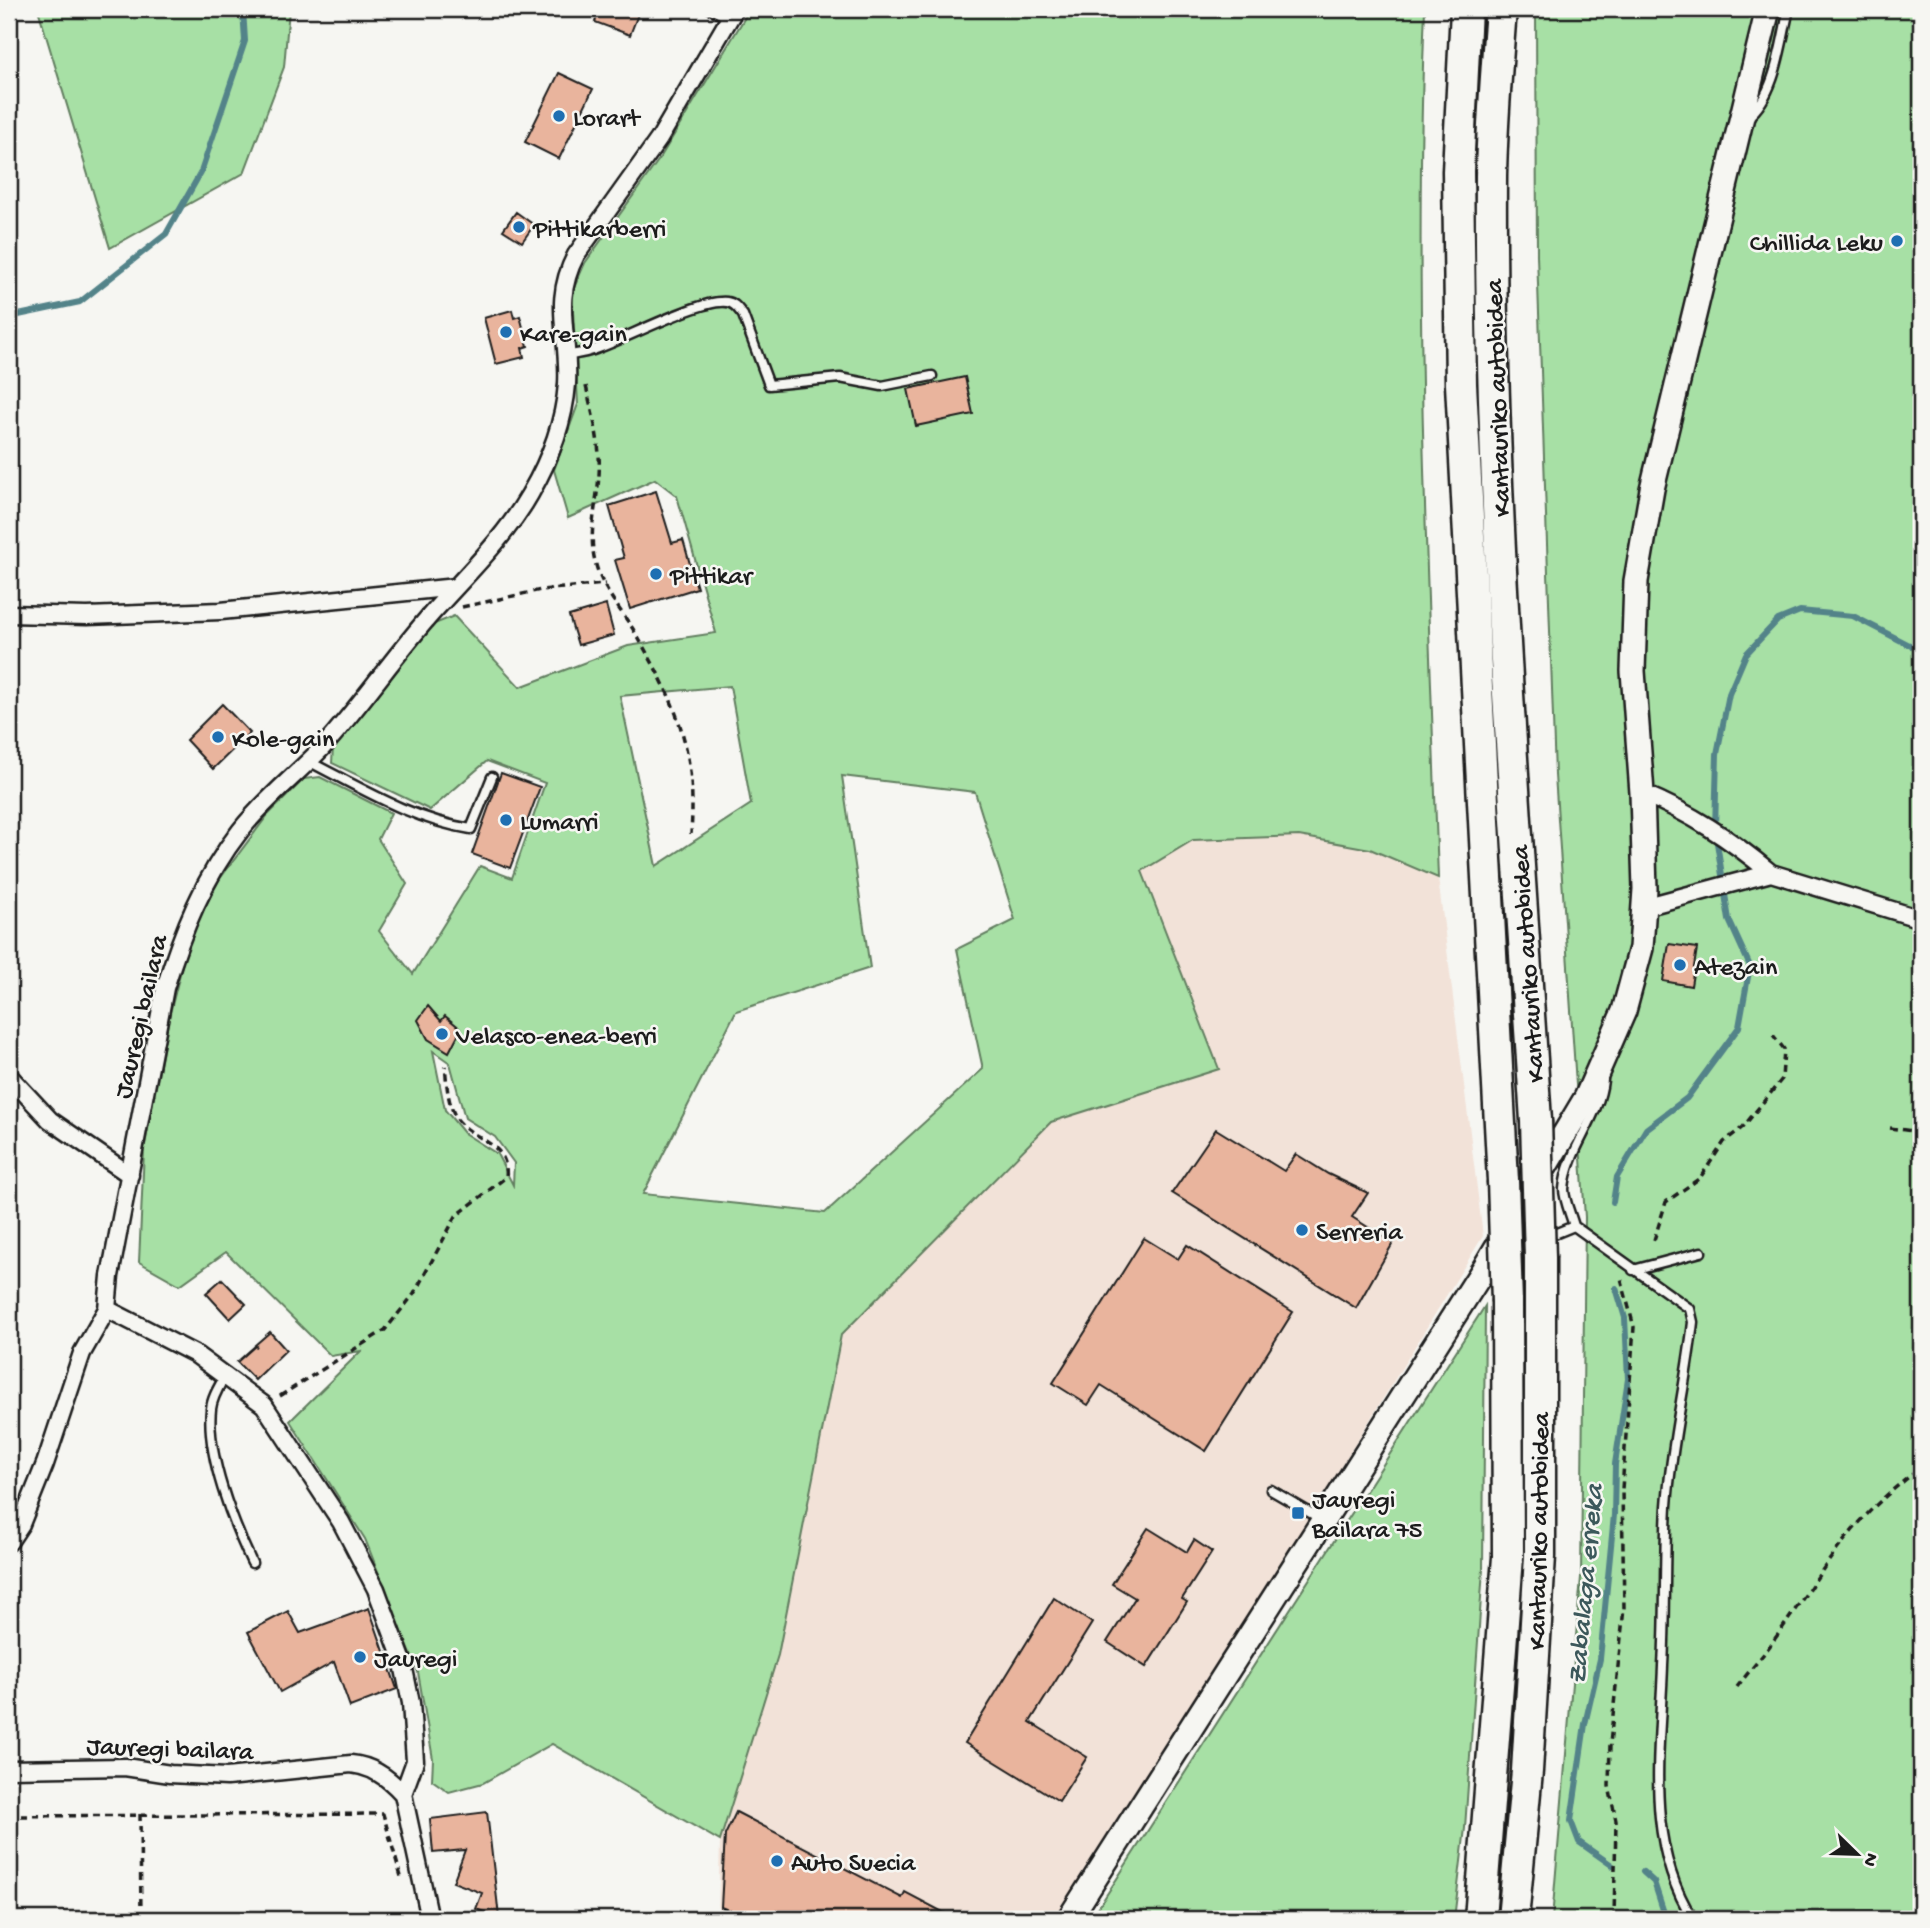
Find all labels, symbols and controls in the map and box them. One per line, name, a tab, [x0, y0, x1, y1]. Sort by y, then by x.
place label: Lorart	[573, 105, 642, 136]
marker: Lorart	[551, 108, 567, 124]
place label: Pittikarberri	[532, 216, 666, 247]
marker: Pittikarberri	[511, 219, 527, 235]
place label: Chillida Leku	[1750, 230, 1883, 261]
marker: Chillida Leku	[1889, 233, 1905, 249]
street label: Kantauriko autobidea	[1481, 277, 1520, 517]
place label: Kare-gain	[520, 321, 627, 352]
marker: Kare-gain	[498, 324, 514, 340]
place label: Pittikar	[669, 563, 755, 594]
marker: Pittikar	[648, 566, 664, 582]
place label: Kole-gain	[232, 726, 335, 757]
marker: Kole-gain	[210, 729, 226, 745]
place label: Lumarri	[520, 809, 599, 840]
marker: Lumarri	[498, 812, 514, 828]
street label: Kantauriko autobidea	[1507, 843, 1554, 1083]
street label: Jauregi bailara	[109, 931, 178, 1102]
place label: Atezain	[1694, 954, 1778, 985]
marker: Atezain	[1672, 957, 1688, 973]
place label: Velasco-enea-berri	[455, 1023, 657, 1054]
marker: Velasco-enea-berri	[434, 1026, 450, 1042]
place label: Serreria	[1316, 1219, 1404, 1250]
marker: Serreria	[1294, 1222, 1310, 1238]
street label: Kantauriko autobidea	[1524, 1410, 1559, 1650]
water label: Zabalaga erreka	[1562, 1482, 1613, 1686]
place label: Jauregi Bailara 75	[1311, 1487, 1423, 1548]
marker: Jauregi Bailara 75	[1290, 1505, 1306, 1521]
place label: Jauregi	[374, 1646, 457, 1677]
marker: Jauregi	[352, 1649, 368, 1665]
street label: Jauregi bailara	[86, 1733, 255, 1770]
north arrow	[1822, 1820, 1892, 1890]
text: N	[1856, 1849, 1882, 1869]
place label: Auto Suecia	[791, 1850, 917, 1881]
marker: Auto Suecia	[769, 1853, 785, 1869]

